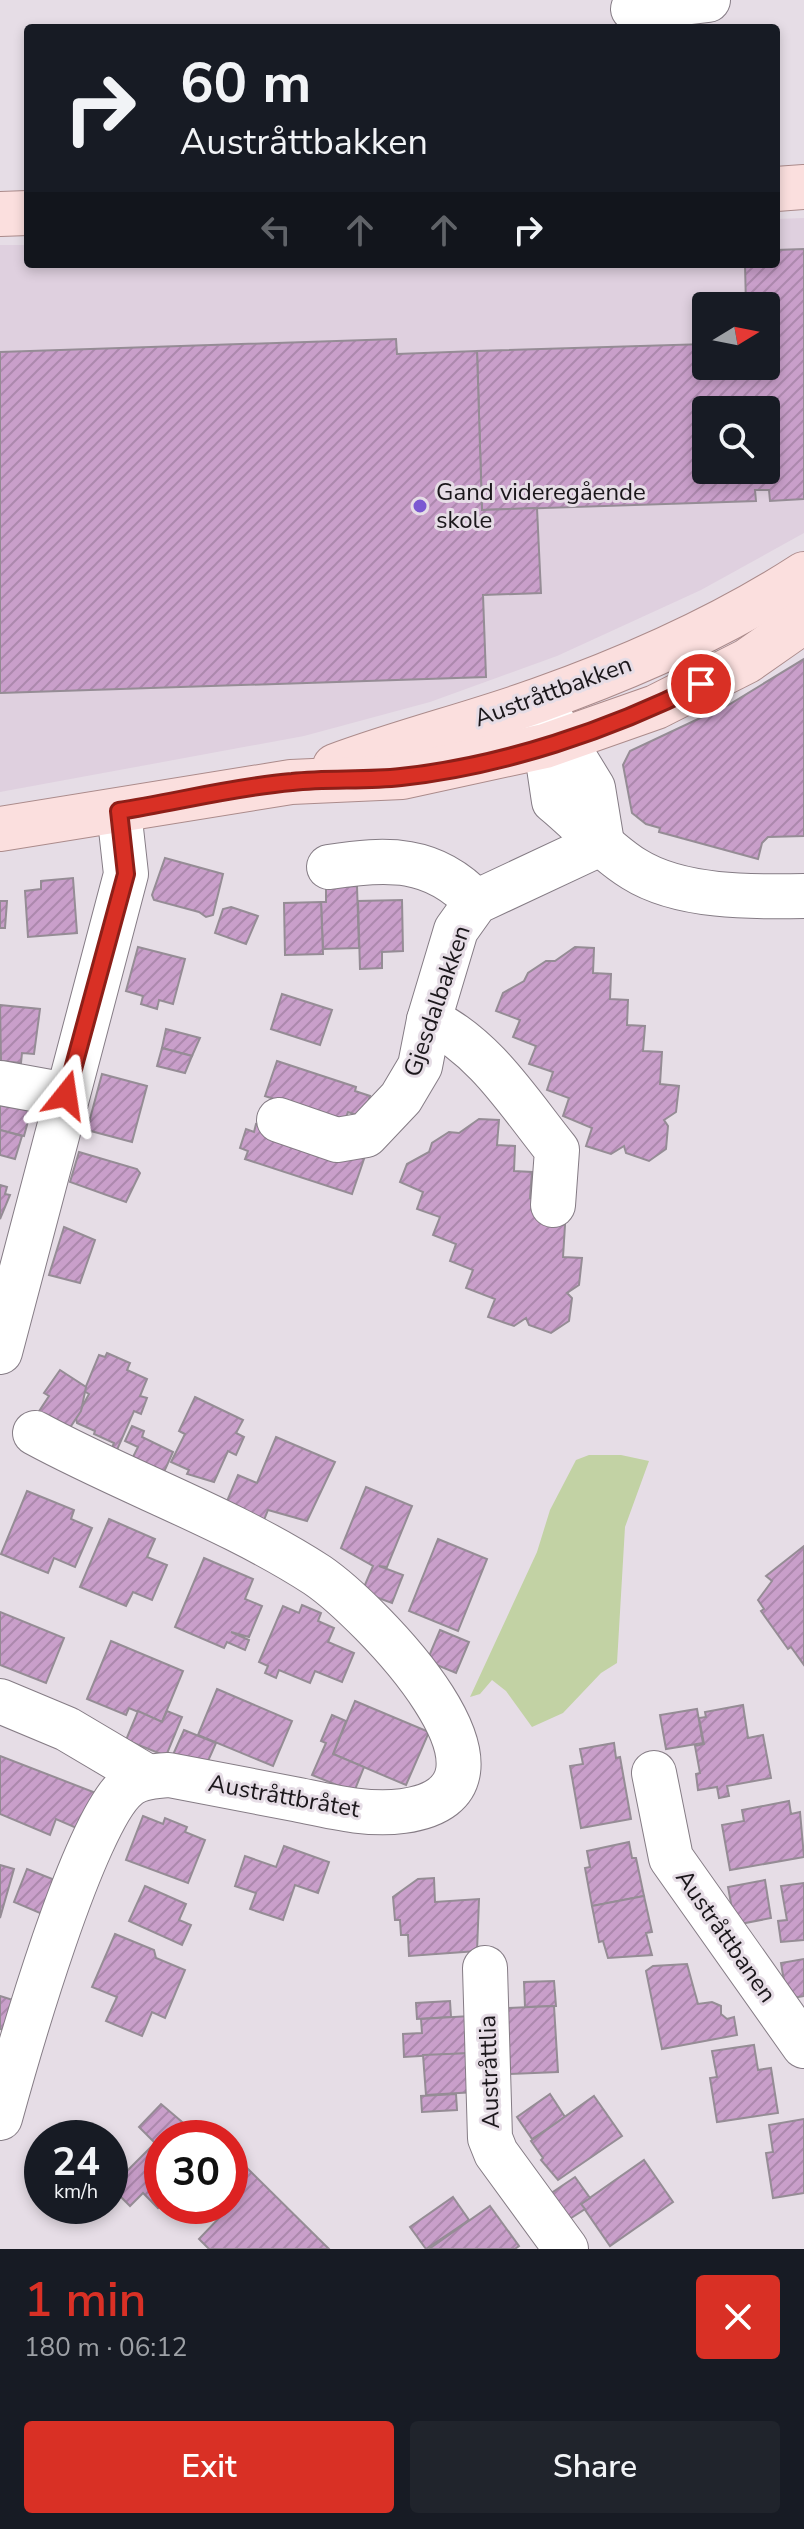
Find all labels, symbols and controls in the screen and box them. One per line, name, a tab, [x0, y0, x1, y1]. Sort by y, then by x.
text: 60 m	[180, 45, 311, 122]
icon: right	[48, 56, 152, 160]
text: Austråttbakken	[180, 118, 428, 167]
icon: left	[254, 208, 298, 252]
icon: ahead	[338, 208, 382, 252]
icon: ahead	[422, 208, 466, 252]
icon: right	[506, 208, 550, 252]
north arrow	[692, 292, 780, 380]
map controls	[692, 292, 780, 484]
button: search	[692, 396, 780, 484]
place label: Gand videregående skole	[436, 476, 646, 536]
marker: Gand videregående skole	[411, 497, 429, 515]
street label: Austråttbakken	[470, 648, 636, 734]
pin	[667, 650, 735, 718]
icon: arrive	[679, 662, 723, 706]
street label: Gjesdalbakken	[396, 921, 478, 1081]
position arrow	[24, 1053, 108, 1137]
street label: Austråttbråtet	[206, 1767, 363, 1825]
street label: Austråttbanen	[668, 1863, 784, 2009]
street label: Austråttlia	[471, 2015, 507, 2129]
speed limit sign: 30	[144, 2120, 248, 2224]
text: 24	[52, 2135, 100, 2189]
text: km/h	[54, 2178, 98, 2205]
text: 1 min	[24, 2267, 146, 2333]
button: close	[696, 2275, 780, 2359]
text: 180 m · 06:12	[24, 2330, 187, 2365]
button: Exit	[24, 2421, 394, 2513]
button: Share	[410, 2421, 780, 2513]

